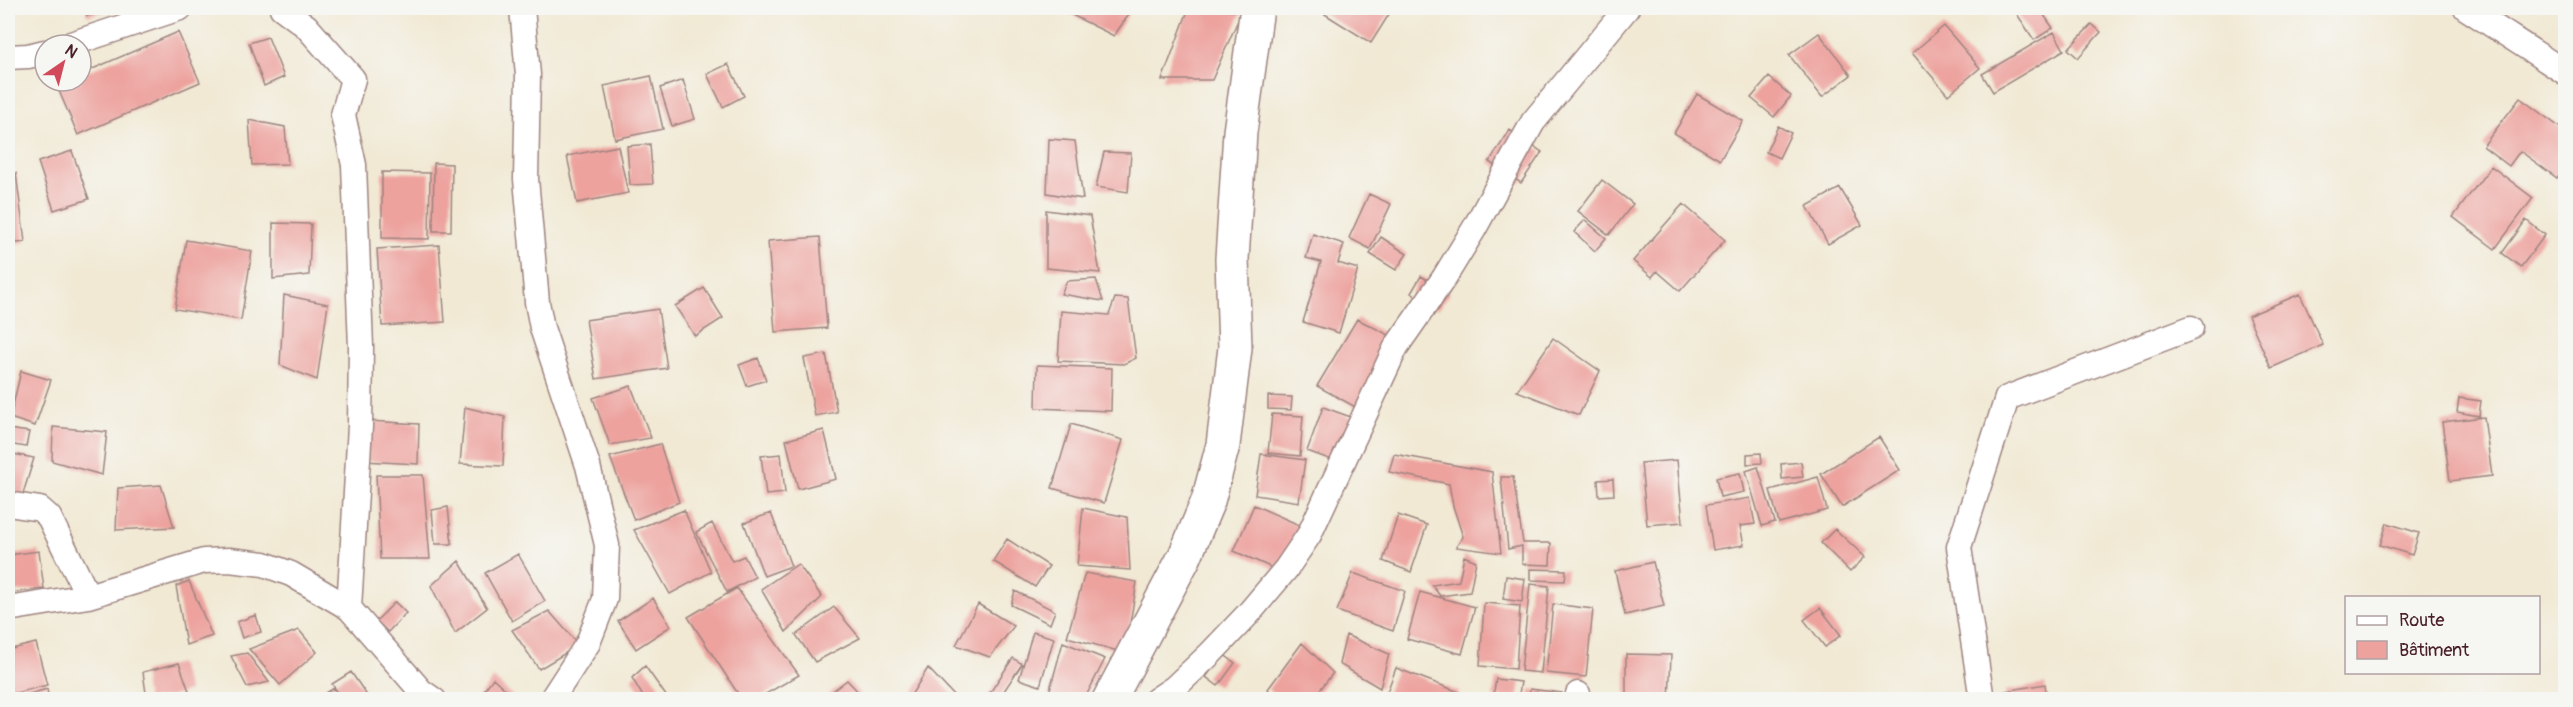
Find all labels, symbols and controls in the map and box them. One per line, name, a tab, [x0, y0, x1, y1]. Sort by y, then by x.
north arrow	[33, 33, 93, 93]
text: N	[61, 40, 81, 63]
legend	[2345, 596, 2540, 674]
text: Route	[2399, 609, 2444, 632]
text: Bâtiment	[2399, 639, 2470, 662]

